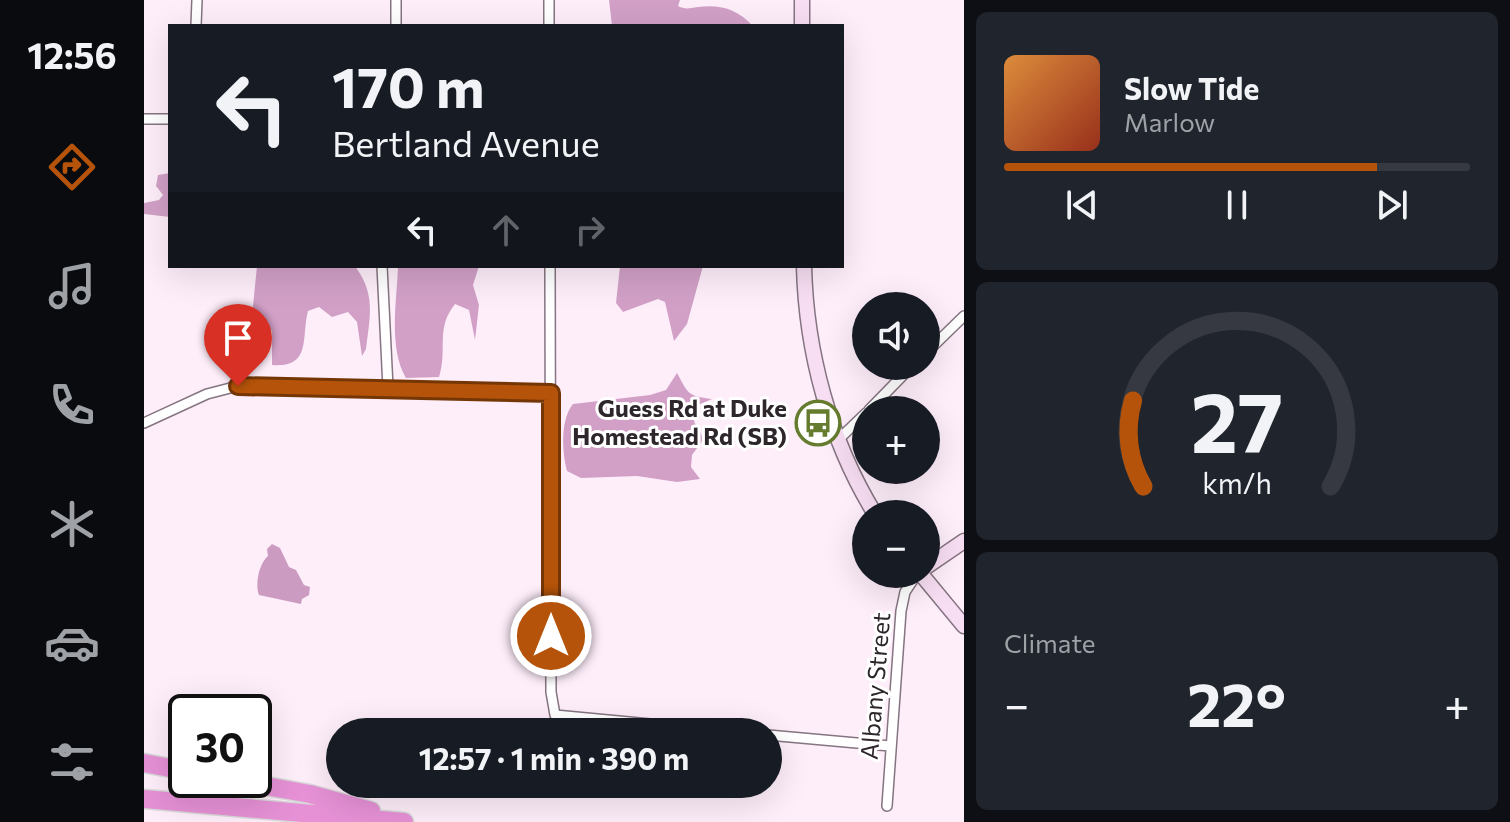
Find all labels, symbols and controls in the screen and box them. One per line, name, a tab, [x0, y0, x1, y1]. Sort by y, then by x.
text: 12:56	[27, 32, 117, 76]
text: 170 m	[332, 51, 485, 120]
icon: left	[200, 56, 304, 160]
text: Slow Tide	[1124, 69, 1259, 106]
text: Marlow	[1124, 106, 1215, 137]
text: Bertland Avenue	[332, 120, 600, 164]
icon: directions	[44, 139, 100, 195]
icon: previous	[1060, 183, 1104, 227]
icon: pause	[1215, 183, 1259, 227]
icon: next	[1370, 183, 1414, 227]
icon: left	[400, 208, 444, 252]
icon: ahead	[484, 208, 528, 252]
icon: right	[568, 208, 612, 252]
icon: music	[44, 258, 100, 314]
map controls	[852, 292, 940, 588]
button: sound	[852, 292, 940, 380]
pin	[204, 304, 272, 386]
icon: arrive	[216, 316, 260, 360]
text: 27	[1191, 368, 1283, 470]
icon: phone	[44, 377, 100, 433]
place label: Guess Rd at Duke Homestead Rd (SB)	[572, 393, 787, 450]
button: +	[852, 396, 940, 484]
bus stop icon: Guess Rd at Duke Homestead Rd (SB)	[794, 399, 842, 447]
text: km/h	[1202, 465, 1272, 500]
icon: climate	[44, 496, 100, 552]
button: −	[852, 500, 940, 588]
position arrow	[509, 594, 593, 678]
street label: Albany Street	[854, 611, 895, 761]
icon: car	[44, 615, 100, 671]
text: Climate	[1004, 627, 1096, 658]
text: 22°	[1187, 666, 1286, 739]
text: −	[1004, 676, 1029, 730]
text: +	[1444, 676, 1470, 730]
speed limit sign: 30	[168, 694, 272, 798]
icon: filters	[44, 734, 100, 790]
text: 12:57 · 1 min · 390 m	[419, 739, 689, 776]

